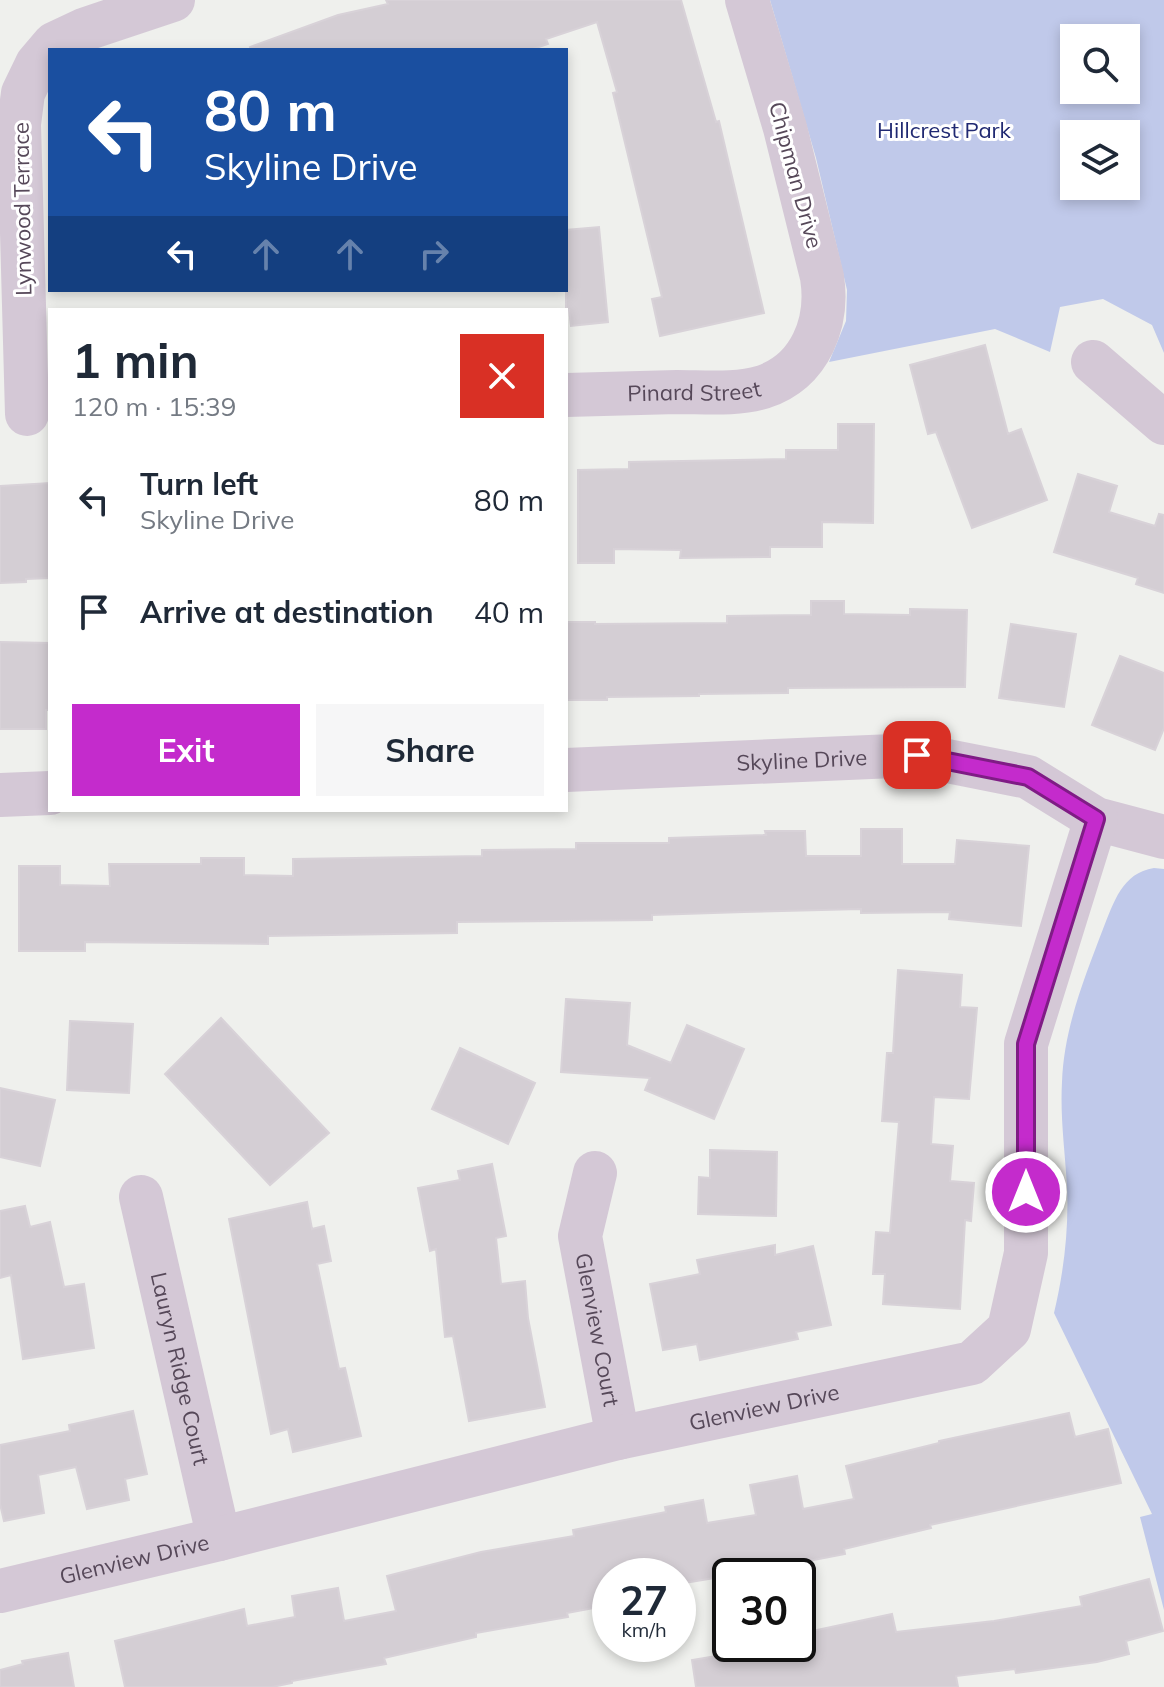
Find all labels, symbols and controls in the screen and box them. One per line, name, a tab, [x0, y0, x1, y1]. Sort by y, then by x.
map controls	[1060, 24, 1140, 200]
button: search	[1060, 24, 1140, 104]
text: 80 m	[204, 75, 337, 145]
icon: left	[72, 80, 176, 184]
street label: Chipman Drive	[763, 99, 829, 251]
park label: Hillcrest Park	[877, 116, 1012, 144]
button: layers	[1060, 120, 1140, 200]
street label: Lynwood Terrace	[6, 122, 38, 296]
text: Skyline Drive	[204, 144, 418, 189]
icon: left	[160, 232, 204, 276]
icon: ahead	[244, 232, 288, 276]
icon: ahead	[328, 232, 372, 276]
icon: right	[412, 232, 456, 276]
text: 1 min	[72, 330, 199, 390]
button: close	[460, 334, 544, 418]
street label: Pinard Street	[627, 374, 764, 407]
text: 120 m · 15:39	[72, 390, 236, 423]
text: Turn left	[140, 465, 258, 503]
icon: left	[72, 478, 116, 522]
text: 80 m	[474, 481, 544, 519]
text: Skyline Drive	[140, 503, 294, 536]
icon: arrive	[72, 590, 116, 634]
text: Arrive at destination	[140, 593, 434, 631]
text: 40 m	[474, 593, 544, 631]
button: Exit	[72, 704, 300, 796]
button: Share	[316, 704, 544, 796]
pin	[883, 721, 951, 789]
icon: arrive	[895, 733, 939, 777]
street label: Skyline Drive	[736, 743, 868, 777]
position arrow	[984, 1150, 1068, 1234]
street label: Glenview Court	[569, 1251, 626, 1409]
street label: Lauryn Ridge Court	[145, 1269, 216, 1468]
street label: Glenview Drive	[686, 1378, 842, 1437]
street label: Glenview Drive	[57, 1528, 212, 1590]
speed limit sign: 30	[712, 1558, 816, 1662]
text: 27	[620, 1575, 668, 1625]
text: km/h	[621, 1617, 667, 1642]

